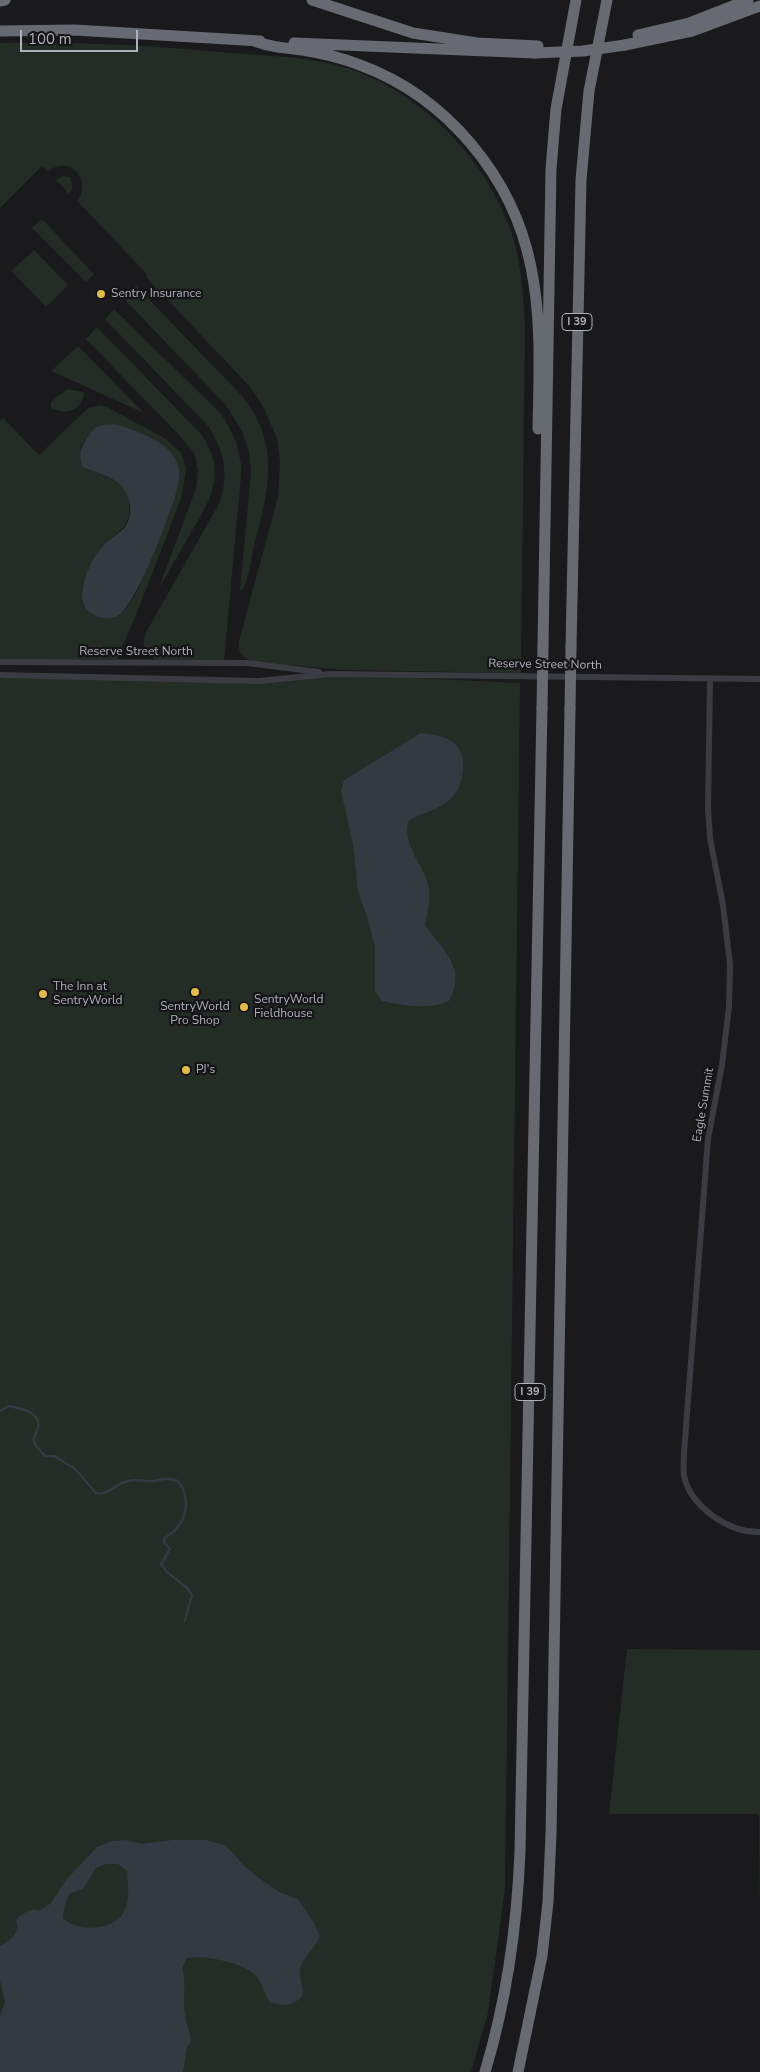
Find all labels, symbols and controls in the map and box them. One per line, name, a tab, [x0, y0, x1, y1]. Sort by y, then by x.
scale bar	[22, 20, 140, 52]
text: 100 m	[28, 29, 72, 49]
place label: Sentry Insurance	[111, 287, 201, 301]
marker: Sentry Insurance	[95, 288, 107, 300]
road number: I 39	[562, 314, 592, 331]
street label: Reserve Street North	[79, 645, 193, 659]
street label: Reserve Street North	[488, 657, 602, 673]
place label: The Inn at SentryWorld	[53, 980, 123, 1008]
marker: SentryWorld Pro Shop	[189, 986, 201, 998]
marker: The Inn at SentryWorld	[37, 988, 49, 1000]
place label: SentryWorld Fieldhouse	[254, 993, 324, 1021]
place label: SentryWorld Pro Shop	[160, 1000, 230, 1028]
marker: SentryWorld Fieldhouse	[238, 1001, 250, 1013]
place label: PJ's	[196, 1063, 215, 1077]
marker: PJ's	[180, 1064, 192, 1076]
street label: Eagle Summit	[690, 1067, 718, 1143]
road number: I 39	[515, 1384, 545, 1400]

